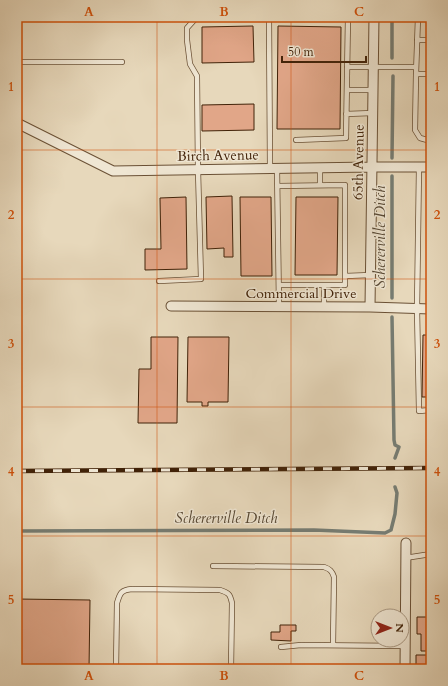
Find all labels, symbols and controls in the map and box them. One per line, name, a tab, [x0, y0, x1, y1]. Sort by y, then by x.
text: A	[84, 3, 94, 21]
text: B	[219, 3, 229, 21]
text: C	[354, 3, 364, 21]
scale bar	[282, 38, 366, 64]
text: 50 m	[288, 44, 315, 60]
text: 1	[8, 78, 14, 96]
text: 1	[434, 78, 440, 96]
street label: 65th Avenue	[348, 124, 369, 200]
street label: Birch Avenue	[177, 145, 259, 166]
water label: Schererville Ditch	[370, 185, 390, 288]
text: 2	[8, 206, 15, 224]
text: 2	[434, 206, 441, 224]
street label: Commercial Drive	[246, 284, 356, 303]
text: 3	[8, 335, 15, 353]
text: 3	[434, 335, 441, 353]
text: 4	[8, 463, 15, 481]
text: 4	[434, 463, 441, 481]
water label: Schererville Ditch	[175, 508, 278, 528]
text: 5	[8, 591, 14, 609]
text: 5	[434, 591, 440, 609]
north arrow	[370, 608, 410, 648]
text: N	[392, 623, 407, 633]
text: A	[84, 667, 94, 685]
text: B	[219, 667, 229, 685]
text: C	[354, 667, 364, 685]

